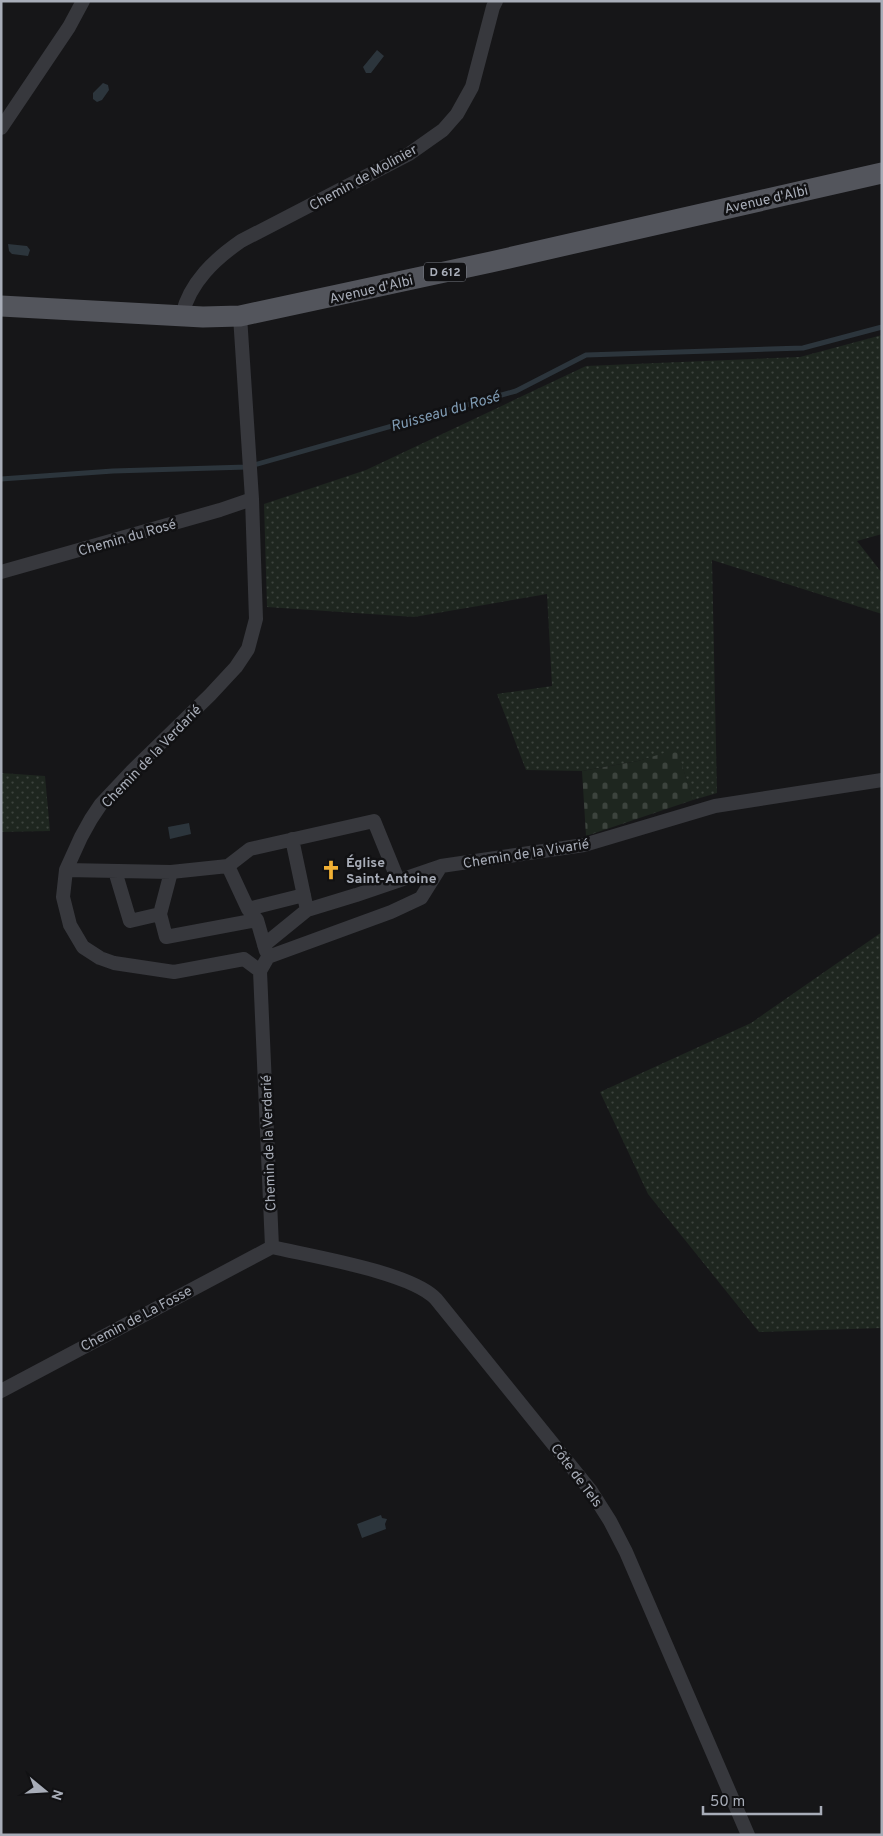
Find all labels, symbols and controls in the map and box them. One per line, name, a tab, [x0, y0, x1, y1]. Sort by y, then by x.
street label: Chemin de Molinier	[307, 141, 421, 215]
street label: Avenue d'Albi	[723, 183, 810, 218]
road number: D 612	[424, 262, 466, 282]
street label: Avenue d'Albi	[328, 273, 415, 308]
water label: Ruisseau du Rosé	[389, 387, 503, 437]
street label: Chemin du Rosé	[77, 516, 178, 561]
street label: Chemin de la Verdarié	[99, 702, 206, 812]
street label: Chemin de la Vivarié	[462, 836, 591, 873]
place label: Église Saint-Antoine	[346, 854, 437, 888]
church icon: Église Saint-Antoine	[320, 859, 342, 881]
street label: Chemin de la Verdarié	[259, 1075, 280, 1211]
street label: Chemin de La Fosse	[78, 1283, 195, 1356]
street label: Côte de Tels	[546, 1441, 605, 1511]
north arrow	[20, 1766, 70, 1816]
scale bar	[703, 1784, 820, 1816]
text: N	[46, 1787, 66, 1802]
text: 50 m	[710, 1793, 745, 1812]

